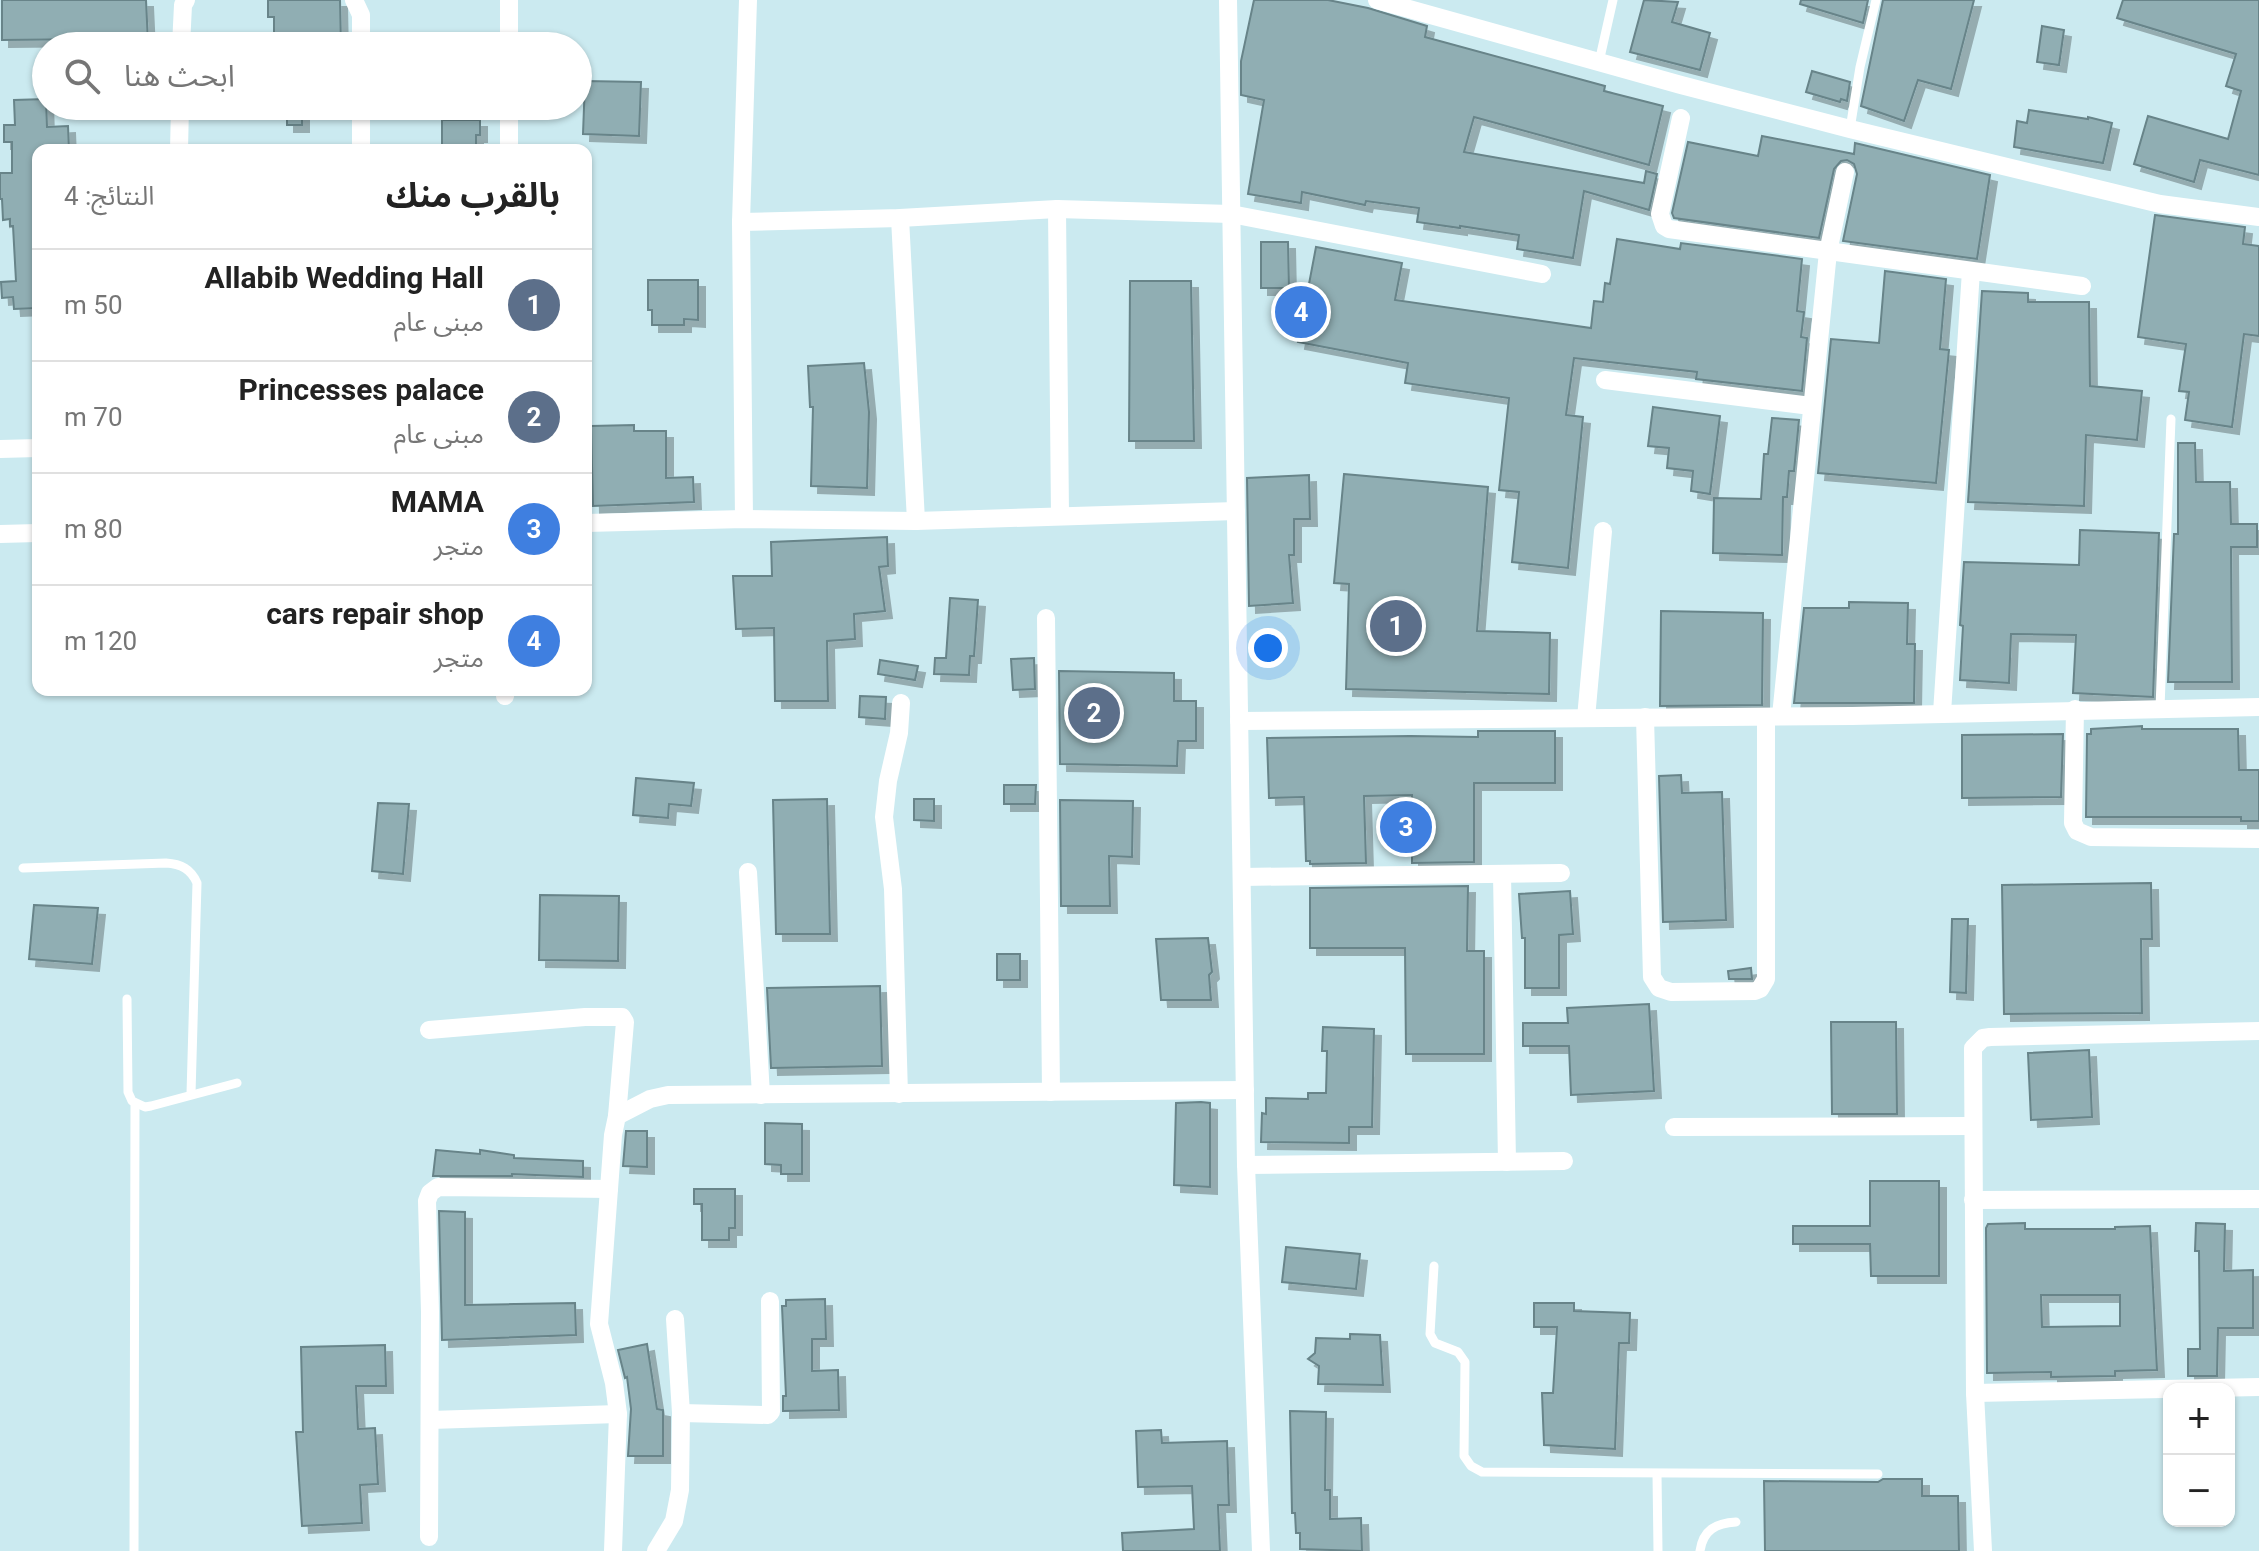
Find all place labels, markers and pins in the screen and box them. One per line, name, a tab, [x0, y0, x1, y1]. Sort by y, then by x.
pin: 4	[1275, 282, 1327, 342]
pin: 1	[1370, 596, 1422, 656]
pin: 2	[1068, 683, 1120, 743]
pin: 3	[1380, 797, 1432, 857]

